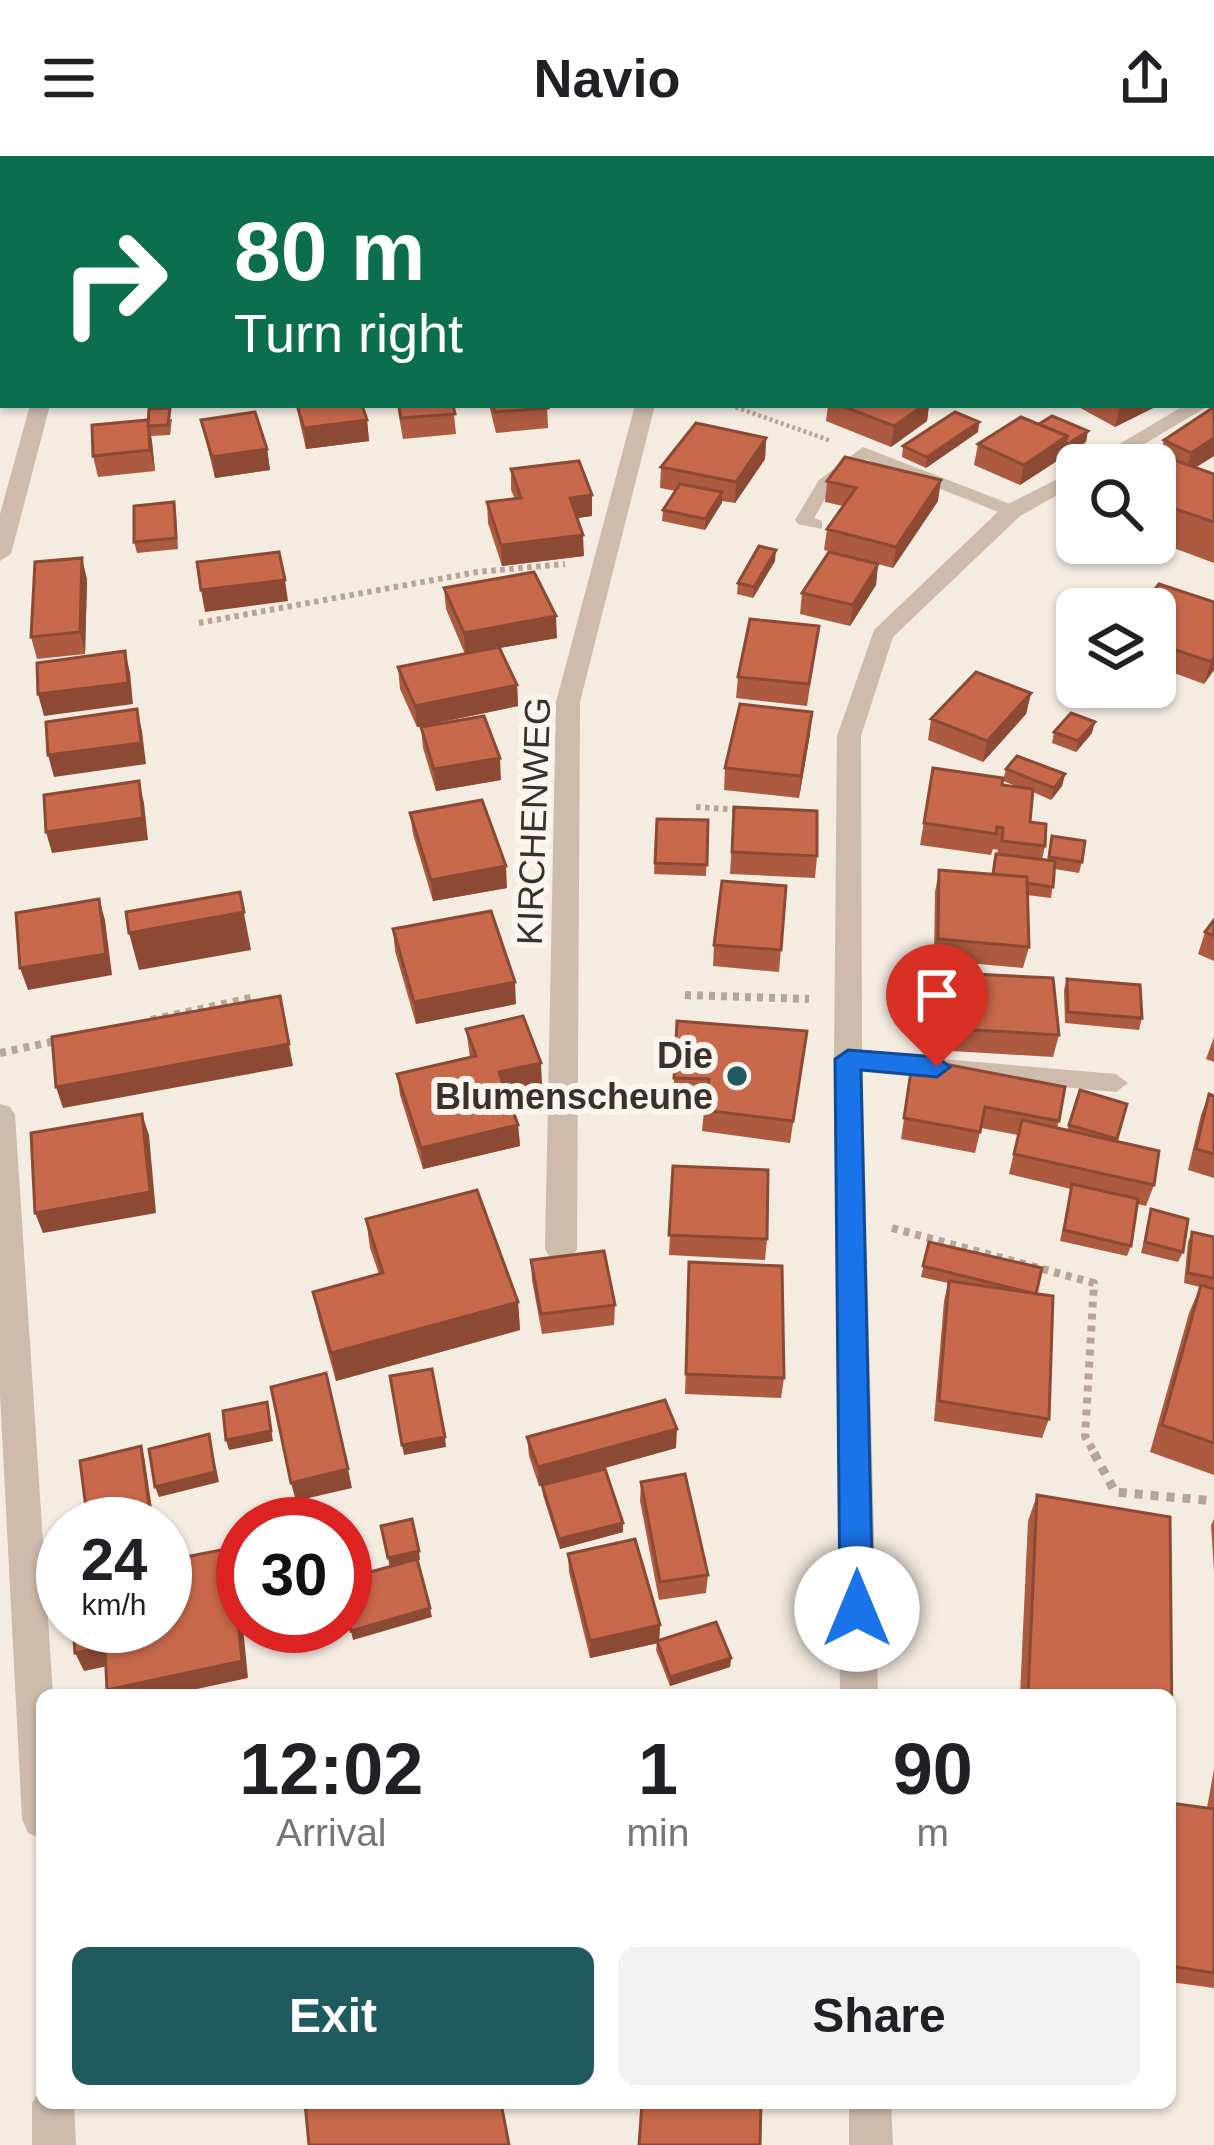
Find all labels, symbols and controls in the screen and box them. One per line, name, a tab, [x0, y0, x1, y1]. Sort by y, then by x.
icon: menu	[36, 45, 102, 111]
icon: share	[1112, 45, 1178, 111]
text: Navio	[533, 48, 681, 108]
icon: right	[36, 204, 192, 360]
text: 80 m	[234, 204, 425, 298]
text: Turn right	[234, 303, 463, 363]
map controls	[1056, 444, 1176, 708]
button: search	[1056, 444, 1176, 564]
button: layers	[1056, 588, 1176, 708]
street label: KIRCHENWEG	[509, 696, 558, 946]
pin	[886, 944, 988, 1067]
icon: arrive	[904, 962, 970, 1028]
place label: Die Blumenscheune	[435, 1035, 713, 1117]
marker: Die Blumenscheune	[724, 1063, 750, 1089]
speed limit sign: 30	[216, 1497, 372, 1653]
text: 24	[81, 1526, 147, 1593]
position arrow	[794, 1546, 920, 1672]
text: km/h	[81, 1588, 147, 1621]
text: 12:02	[239, 1729, 423, 1809]
text: 1	[638, 1729, 678, 1809]
text: 90	[893, 1729, 973, 1809]
text: Arrival	[276, 1811, 387, 1854]
text: min	[627, 1811, 689, 1854]
text: m	[916, 1811, 949, 1854]
button: Exit	[72, 1947, 594, 2085]
button: Share	[618, 1947, 1140, 2085]

